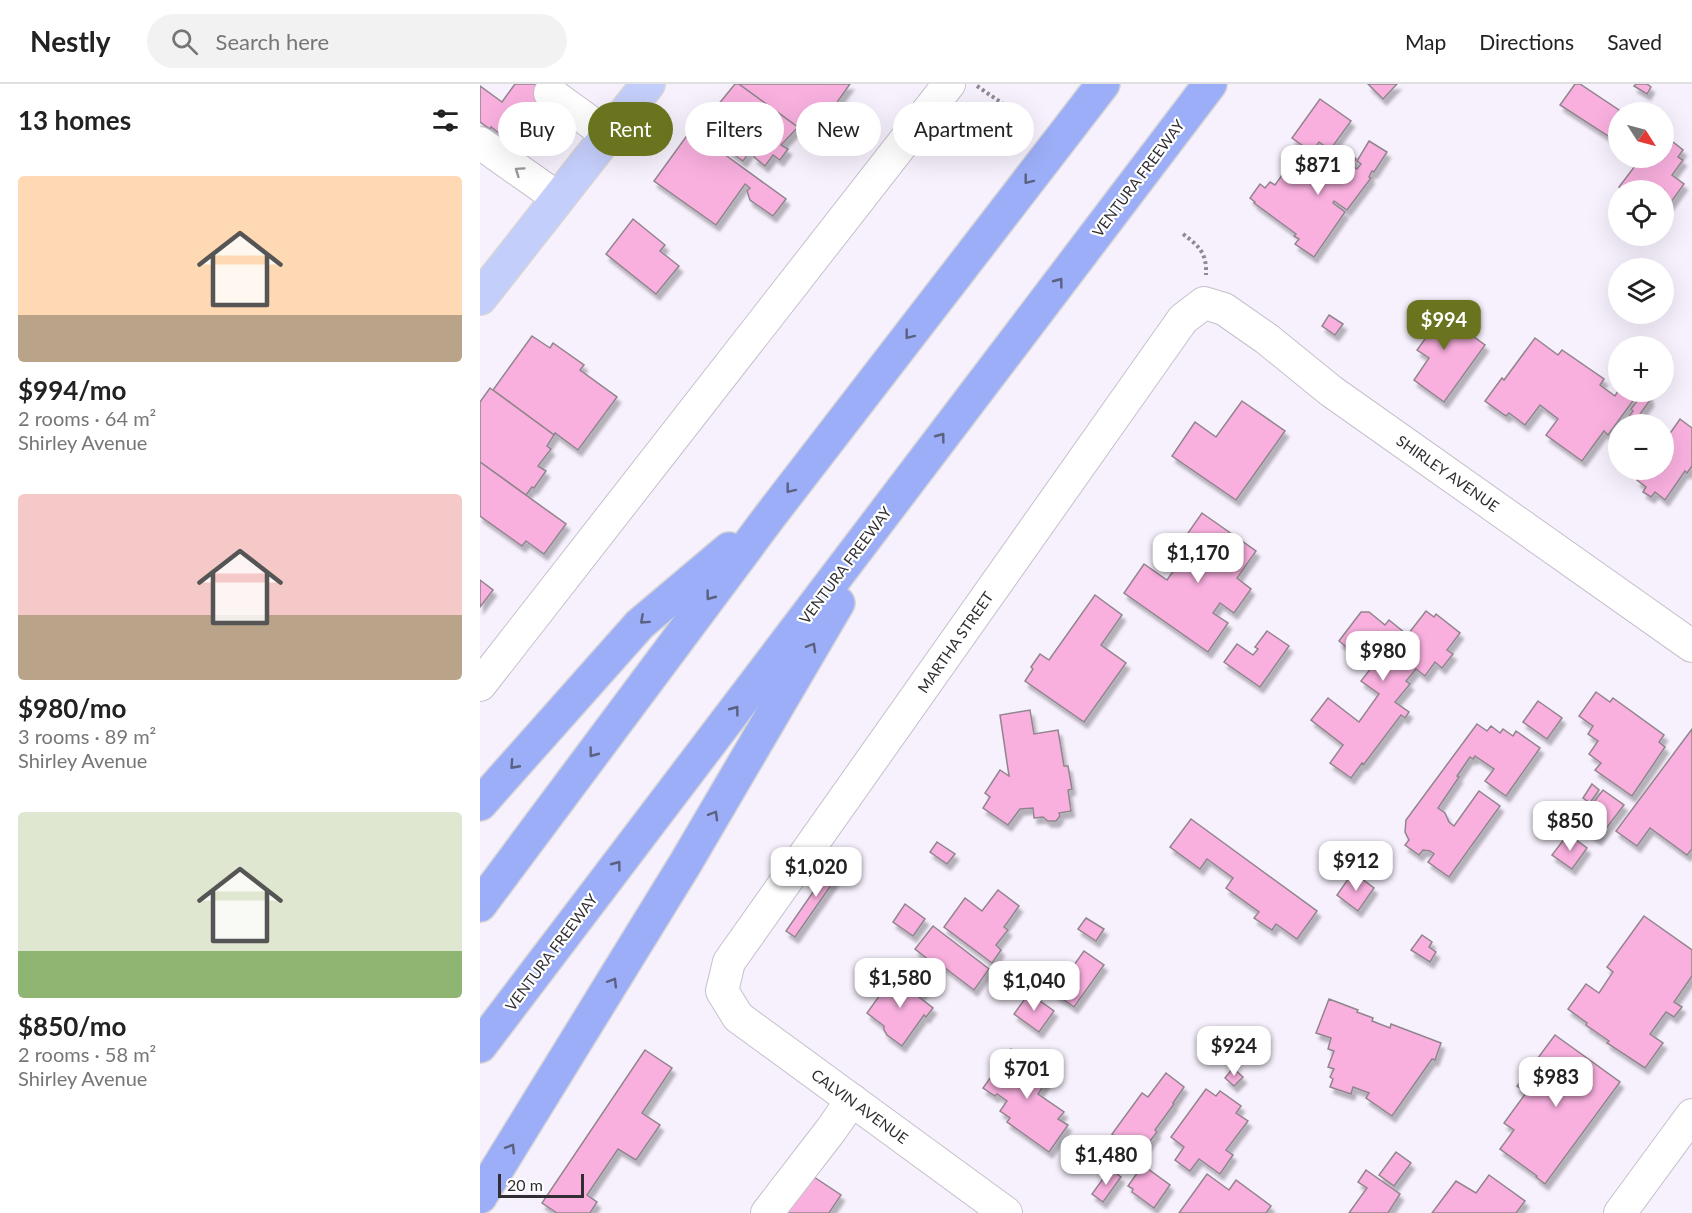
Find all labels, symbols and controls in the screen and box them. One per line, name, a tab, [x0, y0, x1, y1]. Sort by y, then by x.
search box	[147, 14, 567, 68]
text: Nestly	[30, 24, 111, 58]
icon: search	[168, 25, 201, 58]
text: Search here	[216, 28, 329, 55]
text: Map	[1405, 29, 1446, 54]
text: Directions	[1479, 29, 1574, 54]
text: Saved	[1607, 29, 1662, 54]
chip: Buy	[498, 102, 576, 156]
chip: Rent	[588, 102, 673, 156]
chip: Filters	[685, 102, 784, 156]
chip: New	[796, 102, 881, 156]
chip: Apartment	[893, 102, 1034, 156]
north arrow	[1608, 102, 1674, 168]
map controls	[1608, 102, 1674, 480]
text: 13 homes	[18, 104, 131, 136]
icon: filters	[429, 104, 462, 137]
street label: VENTURA FREEWAY	[1088, 116, 1188, 240]
pin: $871	[1282, 145, 1354, 196]
text: $871	[1295, 152, 1341, 176]
one-way arrow	[514, 167, 525, 178]
one-way arrow	[1025, 174, 1036, 185]
button: locate	[1608, 180, 1674, 246]
icon: home	[186, 215, 294, 323]
button: layers	[1608, 258, 1674, 324]
one-way arrow	[1052, 278, 1063, 289]
pin: $994	[1408, 300, 1480, 351]
text: $994	[1421, 307, 1467, 331]
one-way arrow	[906, 328, 917, 339]
button: +	[1608, 336, 1674, 402]
text: $994/mo	[18, 374, 126, 406]
text: 2 rooms · 64 m²	[18, 406, 156, 430]
button: −	[1608, 414, 1674, 480]
text: Shirley Avenue	[18, 430, 147, 454]
street label: SHIRLEY AVENUE	[1393, 431, 1503, 515]
one-way arrow	[934, 433, 945, 444]
one-way arrow	[787, 482, 798, 493]
street label: VENTURA FREEWAY	[795, 503, 895, 627]
icon: home	[186, 533, 294, 641]
pin: $1,170	[1149, 533, 1247, 584]
text: $1,170	[1167, 540, 1229, 564]
street label: MARTHA STREET	[913, 588, 997, 696]
one-way arrow	[706, 590, 717, 601]
one-way arrow	[640, 613, 651, 624]
pin: $980	[1347, 631, 1419, 682]
text: $980	[1360, 638, 1406, 662]
one-way arrow	[805, 642, 817, 653]
text: $980/mo	[18, 692, 126, 724]
one-way arrow	[727, 706, 738, 717]
text: 3 rooms · 89 m²	[18, 724, 156, 748]
one-way arrow	[590, 746, 601, 757]
text: Shirley Avenue	[18, 748, 147, 772]
one-way arrow	[510, 759, 521, 769]
pin: $850	[1534, 801, 1606, 852]
text: $850	[1547, 808, 1593, 832]
one-way arrow	[707, 811, 718, 821]
pin: $912	[1320, 841, 1392, 892]
pin: $1,020	[767, 847, 865, 898]
text: $912	[1333, 848, 1379, 872]
icon: home	[186, 851, 294, 959]
text: $1,020	[785, 854, 847, 878]
one-way arrow	[609, 861, 620, 872]
street label: VENTURA FREEWAY	[501, 890, 601, 1014]
pin: $1,580	[851, 958, 949, 1009]
pin: $1,040	[985, 961, 1083, 1012]
text: $1,580	[869, 965, 931, 989]
text: $1,040	[1003, 968, 1065, 992]
one-way arrow	[606, 978, 618, 988]
text: $850/mo	[18, 1010, 126, 1042]
pin: $924	[1198, 1026, 1270, 1077]
text: $924	[1211, 1033, 1257, 1057]
text: 2 rooms · 58 m²	[18, 1042, 156, 1066]
pin: $701	[991, 1049, 1063, 1100]
text: $701	[1004, 1056, 1050, 1080]
pin: $983	[1520, 1057, 1592, 1108]
text: $983	[1533, 1064, 1579, 1088]
street label: CALVIN AVENUE	[808, 1065, 912, 1147]
text: Shirley Avenue	[18, 1066, 147, 1090]
pin: $1,480	[1057, 1135, 1155, 1186]
text: $1,480	[1075, 1142, 1137, 1166]
one-way arrow	[503, 1144, 515, 1154]
scale bar	[498, 1171, 584, 1198]
text: 20 m	[507, 1175, 543, 1194]

